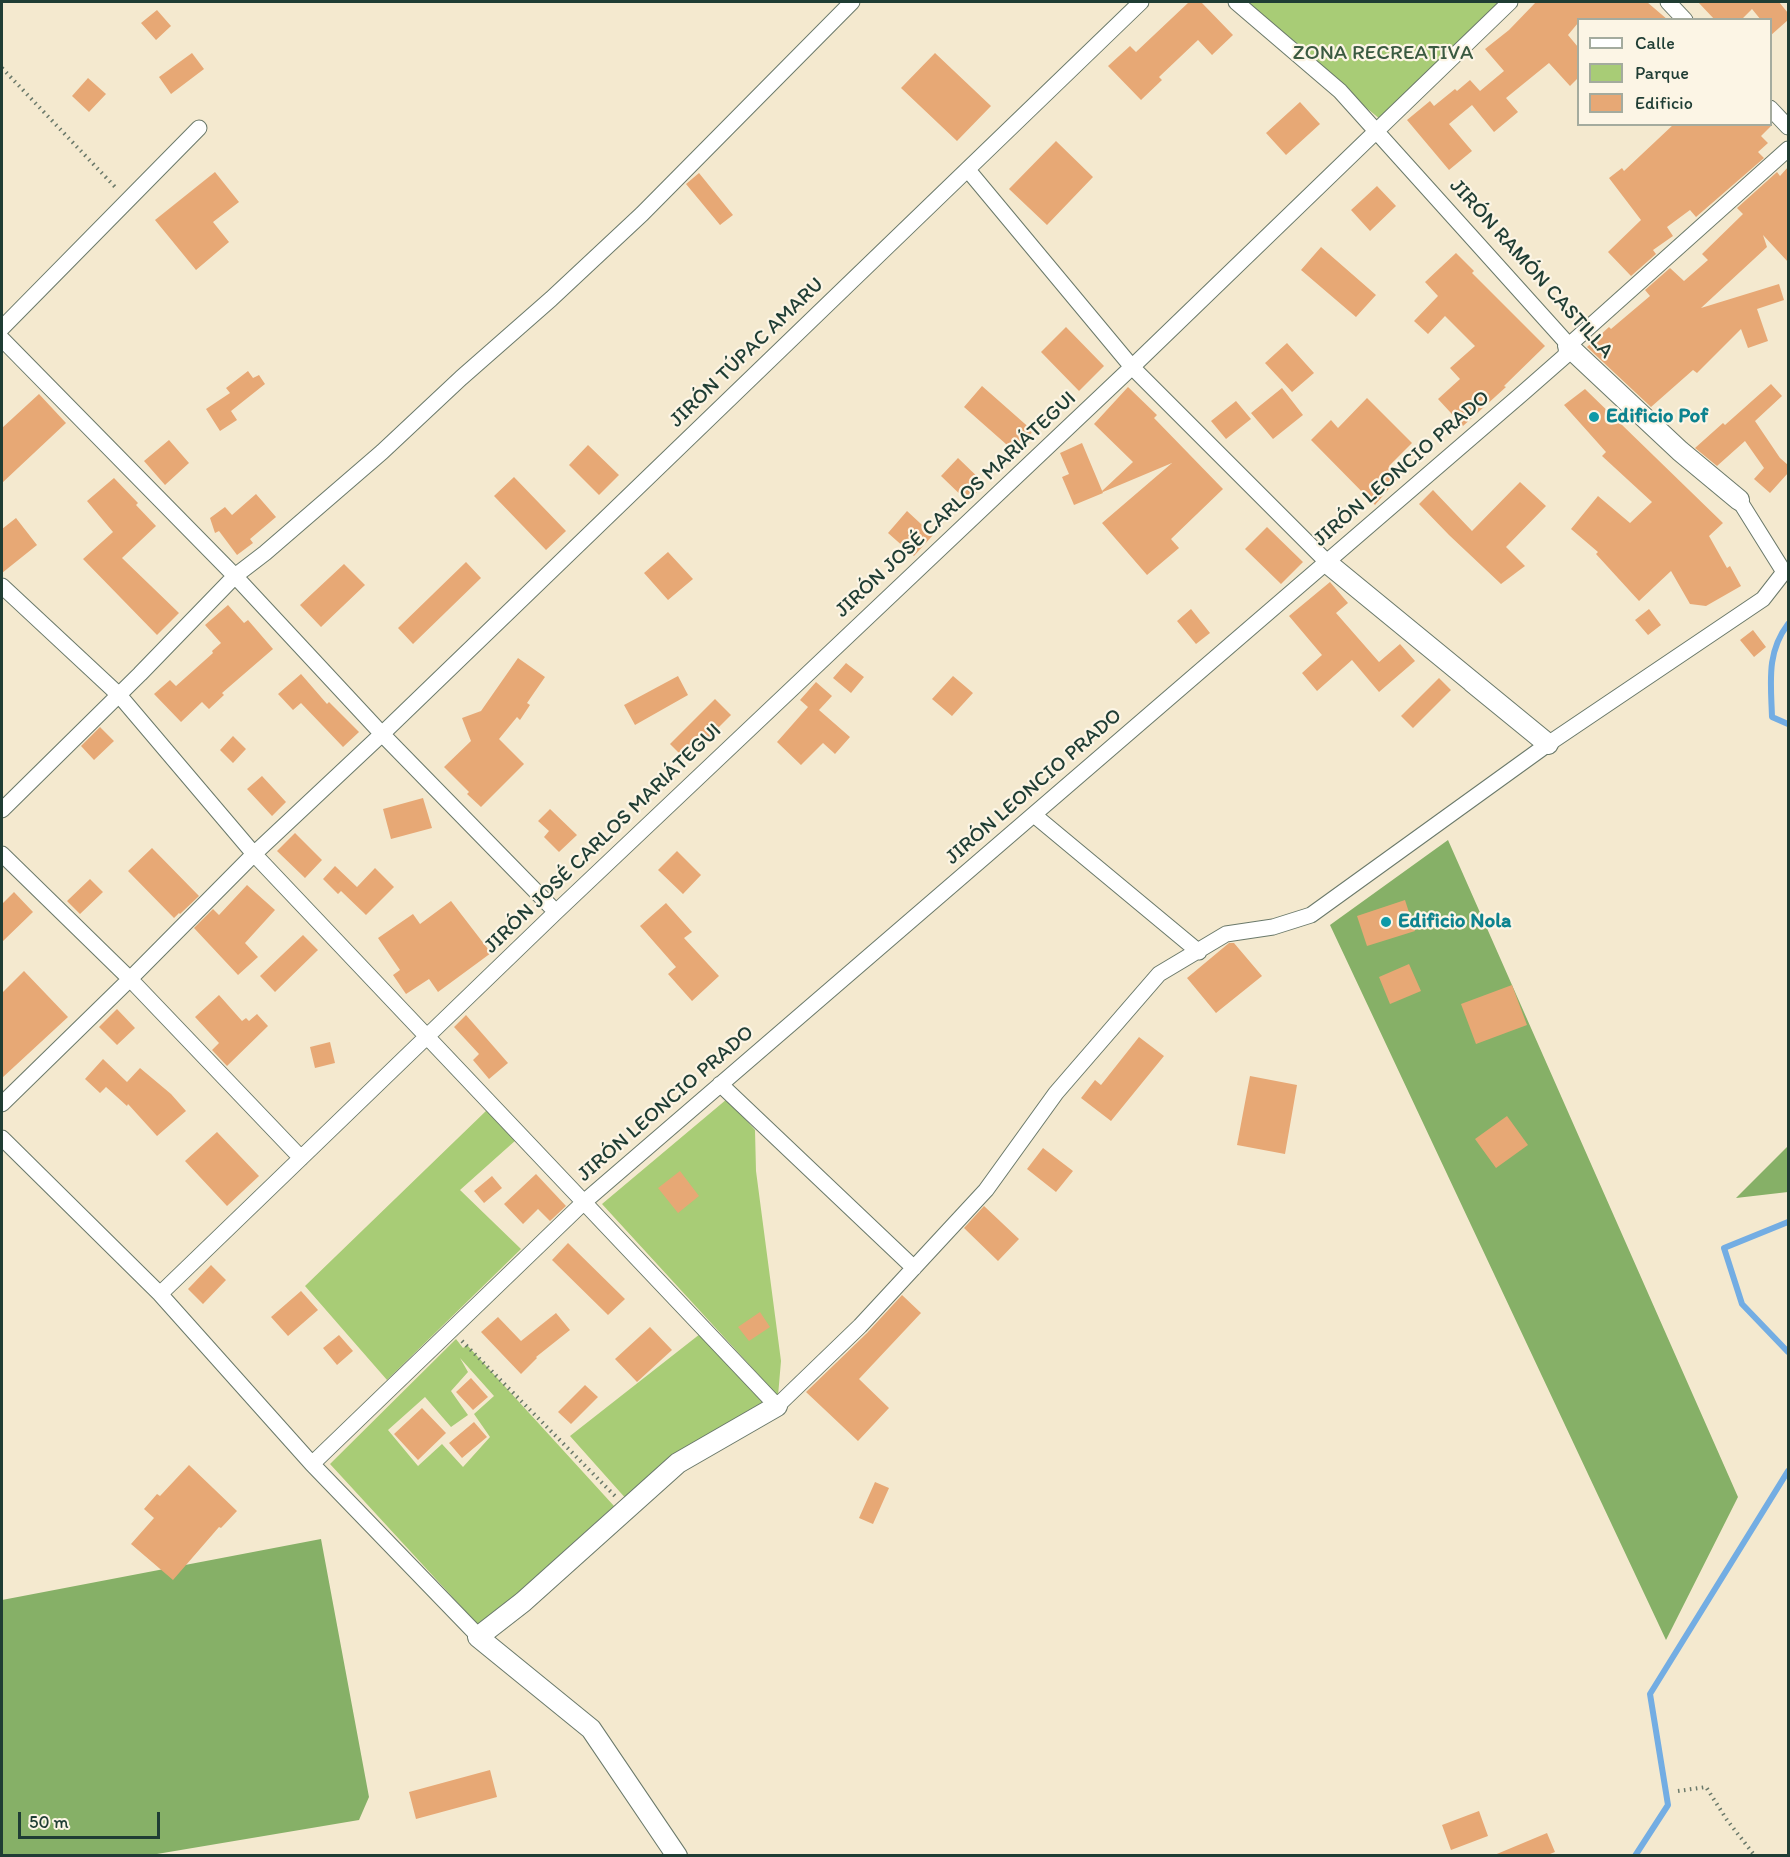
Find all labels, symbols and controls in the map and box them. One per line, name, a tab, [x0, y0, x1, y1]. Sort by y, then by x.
legend	[1577, 18, 1772, 126]
text: Calle	[1635, 32, 1675, 54]
park label: ZONA RECREATIVA	[1293, 41, 1473, 67]
text: Parque	[1635, 62, 1689, 84]
text: Edificio	[1635, 92, 1693, 114]
street label: JIRÓN RAMÓN CASTILLA	[1444, 174, 1618, 364]
street label: JIRÓN TÚPAC AMARU	[665, 273, 829, 433]
street label: JIRÓN LEONCIO PRADO	[1309, 385, 1495, 553]
street label: JIRÓN JOSÉ CARLOS MARIÁTEGUI	[830, 387, 1082, 623]
place label: Edificio Pof	[1606, 404, 1708, 430]
marker: Edificio Pof	[1587, 410, 1601, 424]
street label: JIRÓN LEONCIO PRADO	[941, 703, 1127, 871]
street label: JIRÓN JOSÉ CARLOS MARIÁTEGUI	[479, 719, 727, 959]
place label: Edificio Nola	[1398, 909, 1511, 935]
marker: Edificio Nola	[1379, 915, 1393, 929]
street label: JIRÓN LEONCIO PRADO	[573, 1020, 759, 1188]
scale bar	[21, 1800, 164, 1838]
text: 50 m	[29, 1811, 69, 1833]

